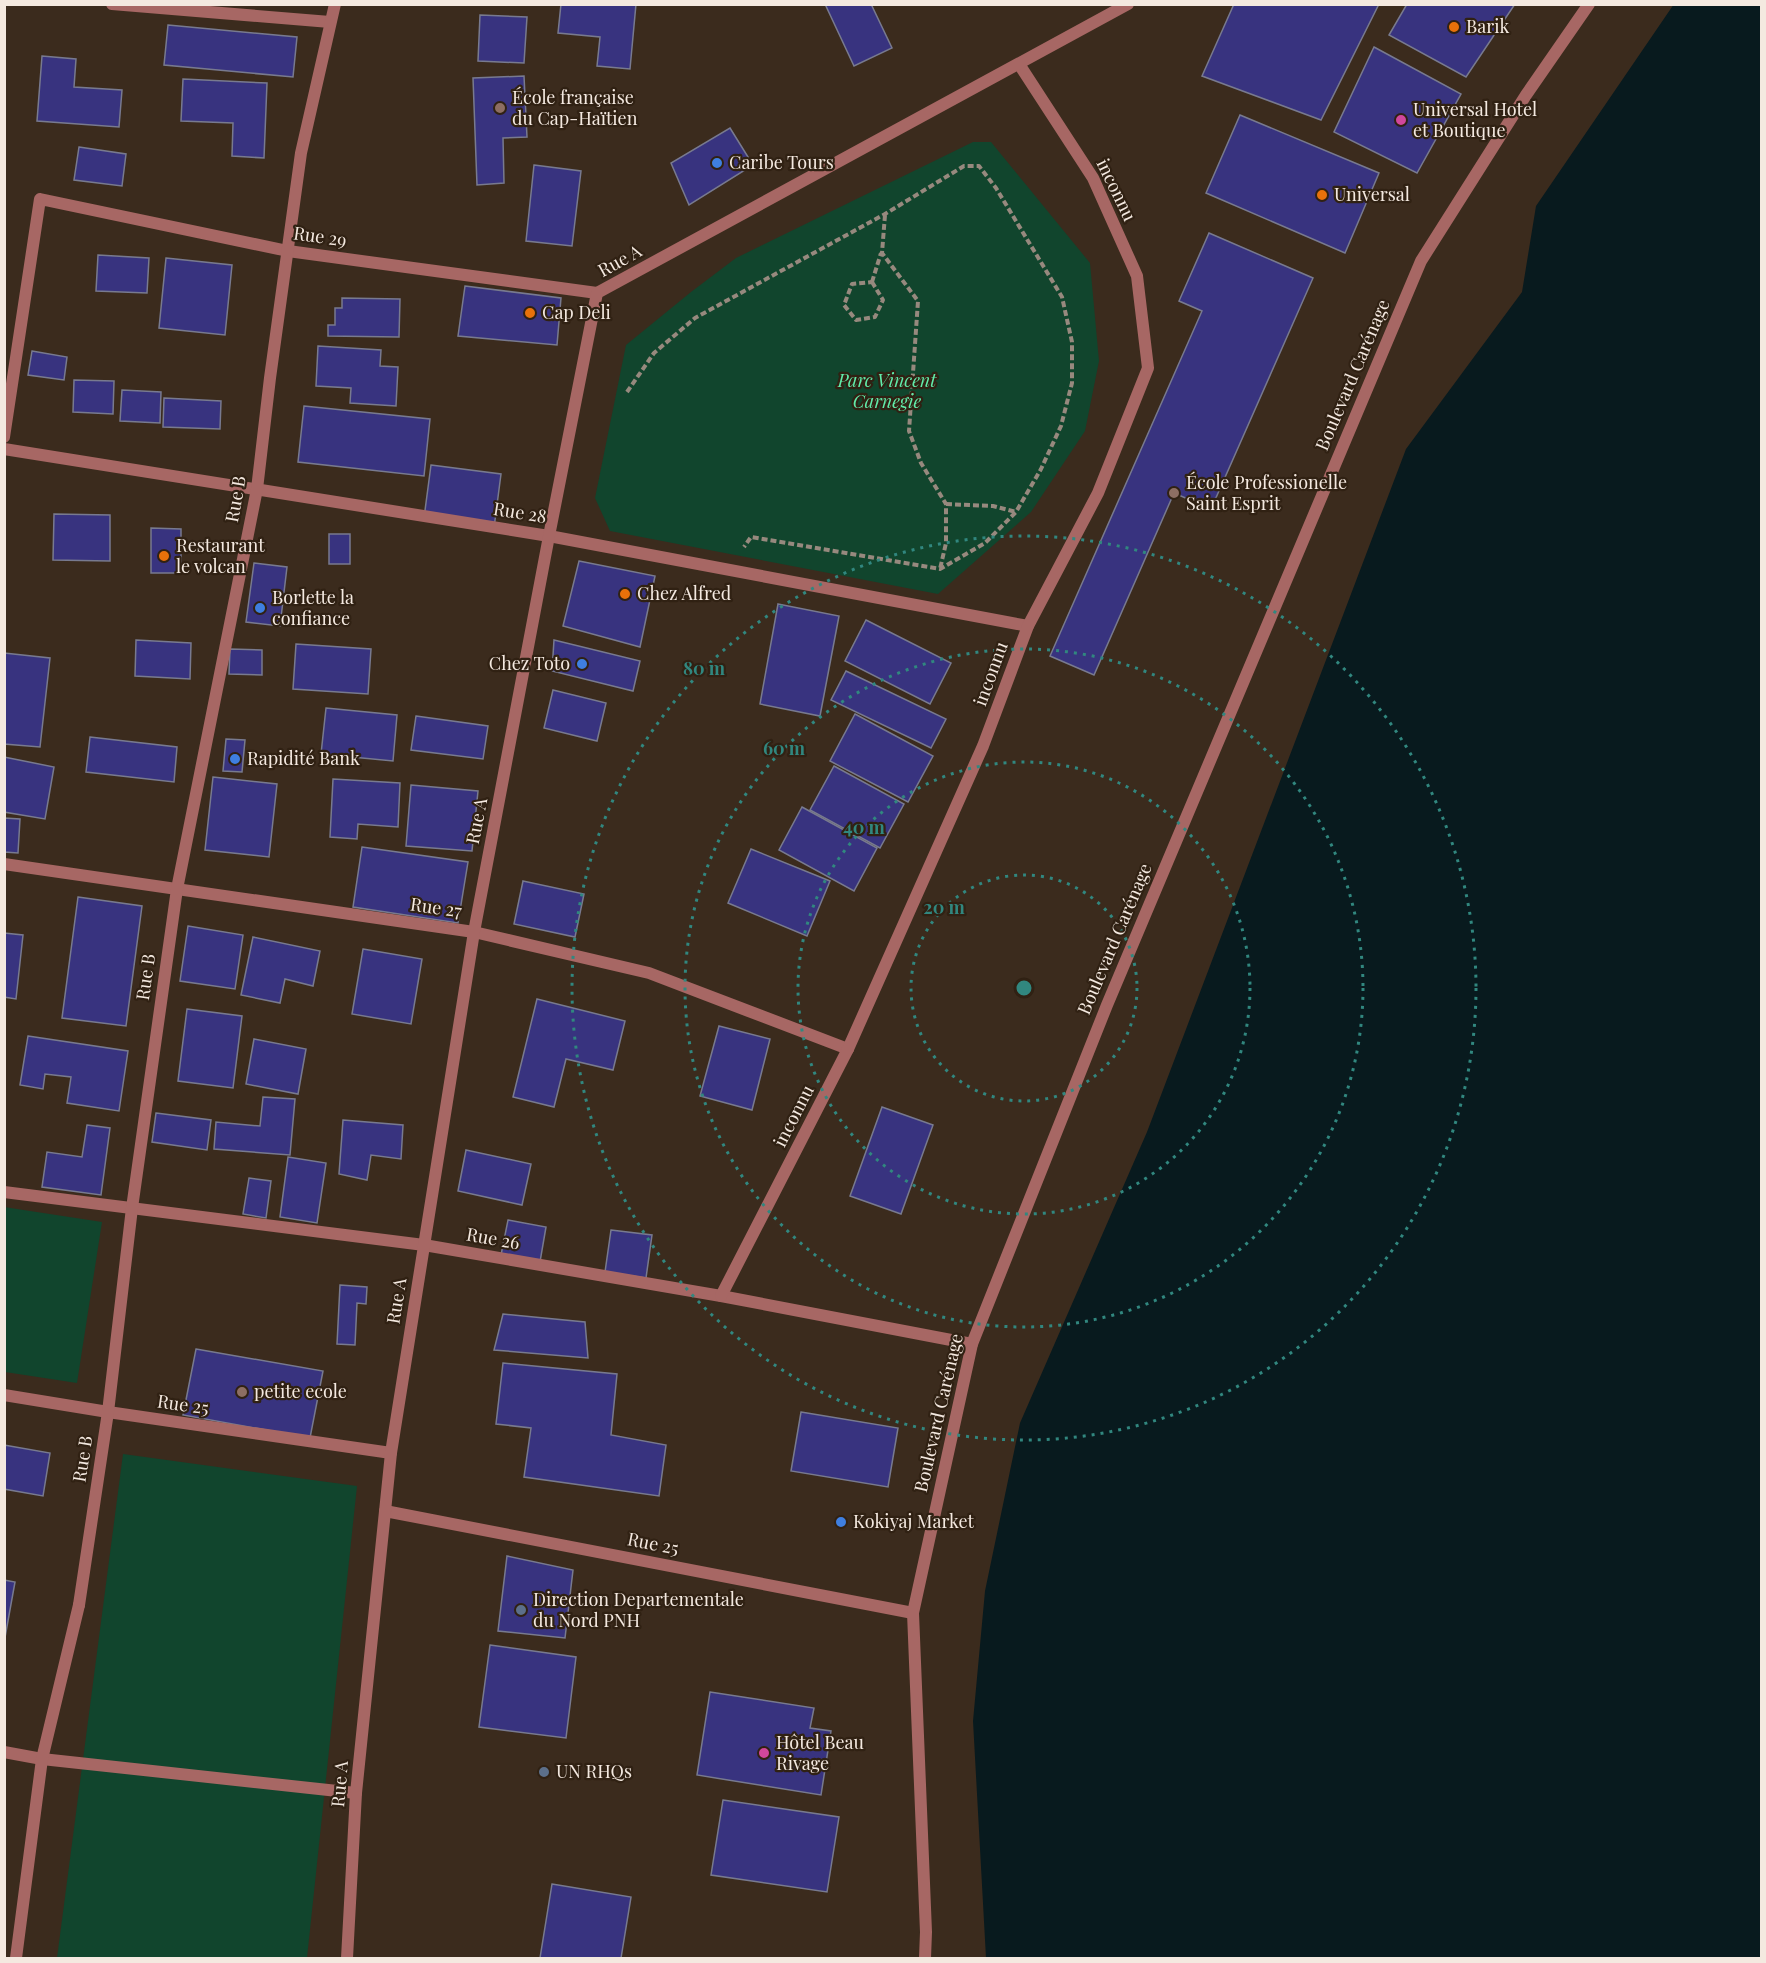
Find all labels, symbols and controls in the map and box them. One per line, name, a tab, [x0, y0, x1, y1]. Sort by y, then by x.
place label: Barik	[1466, 14, 1509, 38]
marker: Barik	[1447, 20, 1461, 34]
place label: École française du Cap-Haïtien	[512, 85, 638, 130]
place label: Universal Hotel et Boutique	[1413, 97, 1537, 142]
marker: École française du Cap-Haïtien	[493, 101, 507, 115]
marker: Universal Hotel et Boutique	[1394, 113, 1408, 127]
place label: Caribe Tours	[729, 150, 834, 174]
street label: inconnu	[1092, 154, 1143, 225]
marker: Caribe Tours	[710, 156, 724, 170]
place label: Universal	[1334, 182, 1410, 206]
marker: Universal	[1315, 188, 1329, 202]
street label: Rue 29	[292, 220, 348, 252]
street label: Rue A	[593, 238, 646, 282]
street label: Boulevard Carénage	[1309, 295, 1395, 454]
place label: Cap Deli	[542, 300, 611, 324]
marker: Cap Deli	[523, 306, 537, 320]
park label: Parc Vincent Carnegie	[837, 368, 937, 413]
place label: École Professionelle Saint Esprit	[1186, 470, 1347, 515]
street label: Rue B	[219, 474, 251, 524]
marker: École Professionelle Saint Esprit	[1167, 486, 1181, 500]
street label: Rue 28	[492, 496, 549, 528]
place label: Restaurant le volcan	[176, 533, 265, 578]
marker: Restaurant le volcan	[157, 549, 171, 563]
place label: Chez Alfred	[637, 581, 732, 605]
place label: Borlette la confiance	[272, 585, 354, 630]
marker: Chez Alfred	[618, 587, 632, 601]
marker: Borlette la confiance	[253, 601, 267, 615]
street label: inconnu	[967, 638, 1013, 709]
place label: Chez Toto	[489, 651, 570, 675]
text: 80 m	[683, 656, 726, 680]
marker: Chez Toto	[575, 657, 589, 671]
text: 60 m	[763, 736, 806, 760]
place label: Rapidité Bank	[247, 746, 360, 770]
marker: Rapidité Bank	[228, 752, 242, 766]
street label: Rue A	[460, 795, 492, 846]
text: 40 m	[843, 815, 886, 839]
street label: Boulevard Carénage	[1071, 859, 1157, 1018]
street label: Rue 27	[409, 892, 464, 923]
text: 20 m	[923, 895, 965, 919]
street label: Rue B	[130, 952, 160, 1002]
centre of rings	[1014, 978, 1034, 998]
street label: inconnu	[767, 1080, 819, 1151]
street label: Rue 26	[465, 1222, 522, 1254]
street label: Rue A	[381, 1275, 412, 1326]
street label: Boulevard Carénage	[908, 1331, 968, 1494]
place label: petite ecole	[254, 1379, 347, 1403]
marker: petite ecole	[235, 1385, 249, 1399]
street label: Rue 25	[156, 1389, 210, 1419]
street label: Rue B	[66, 1434, 98, 1484]
place label: Kokiyaj Market	[853, 1509, 975, 1533]
marker: Kokiyaj Market	[834, 1515, 848, 1529]
street label: Rue 25	[625, 1526, 681, 1560]
place label: Direction Departementale du Nord PNH	[533, 1587, 744, 1632]
marker: Direction Departementale du Nord PNH	[514, 1603, 528, 1617]
place label: Hôtel Beau Rivage	[776, 1730, 865, 1775]
marker: Hôtel Beau Rivage	[757, 1746, 771, 1760]
street label: Rue A	[325, 1759, 353, 1808]
place label: UN RHQs	[556, 1759, 632, 1783]
marker: UN RHQs	[537, 1765, 551, 1779]

